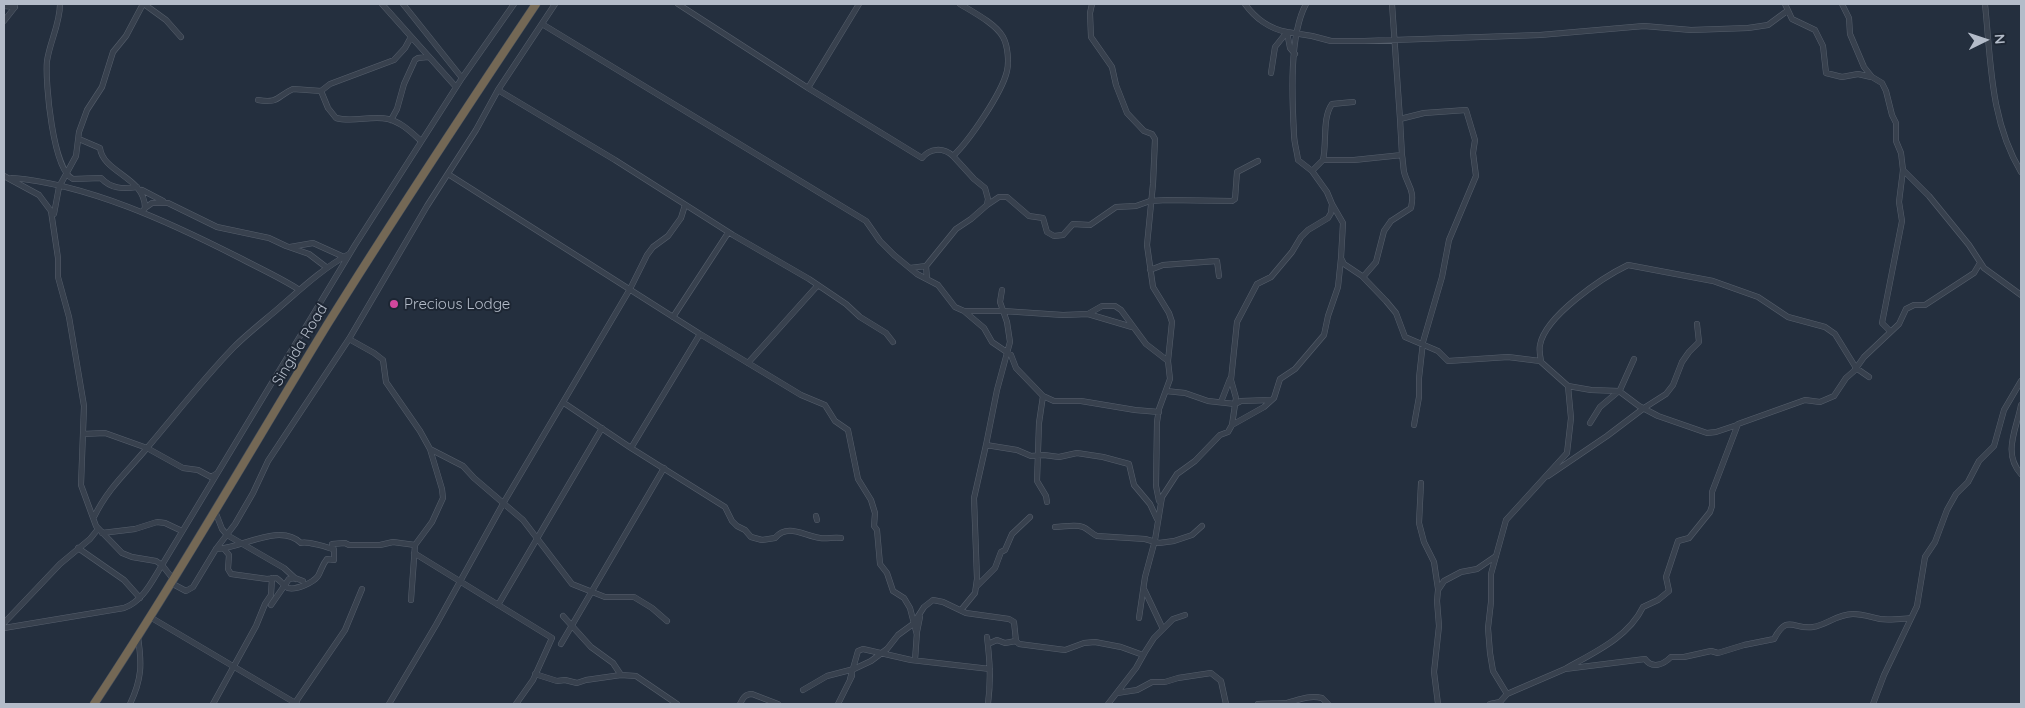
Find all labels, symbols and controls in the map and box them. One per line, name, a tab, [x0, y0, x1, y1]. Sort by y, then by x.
north arrow	[1960, 15, 2010, 65]
text: N	[1991, 33, 2009, 45]
place label: Precious Lodge	[404, 295, 510, 313]
marker: Precious Lodge	[388, 298, 400, 310]
street label: Singida Road	[268, 301, 332, 389]

